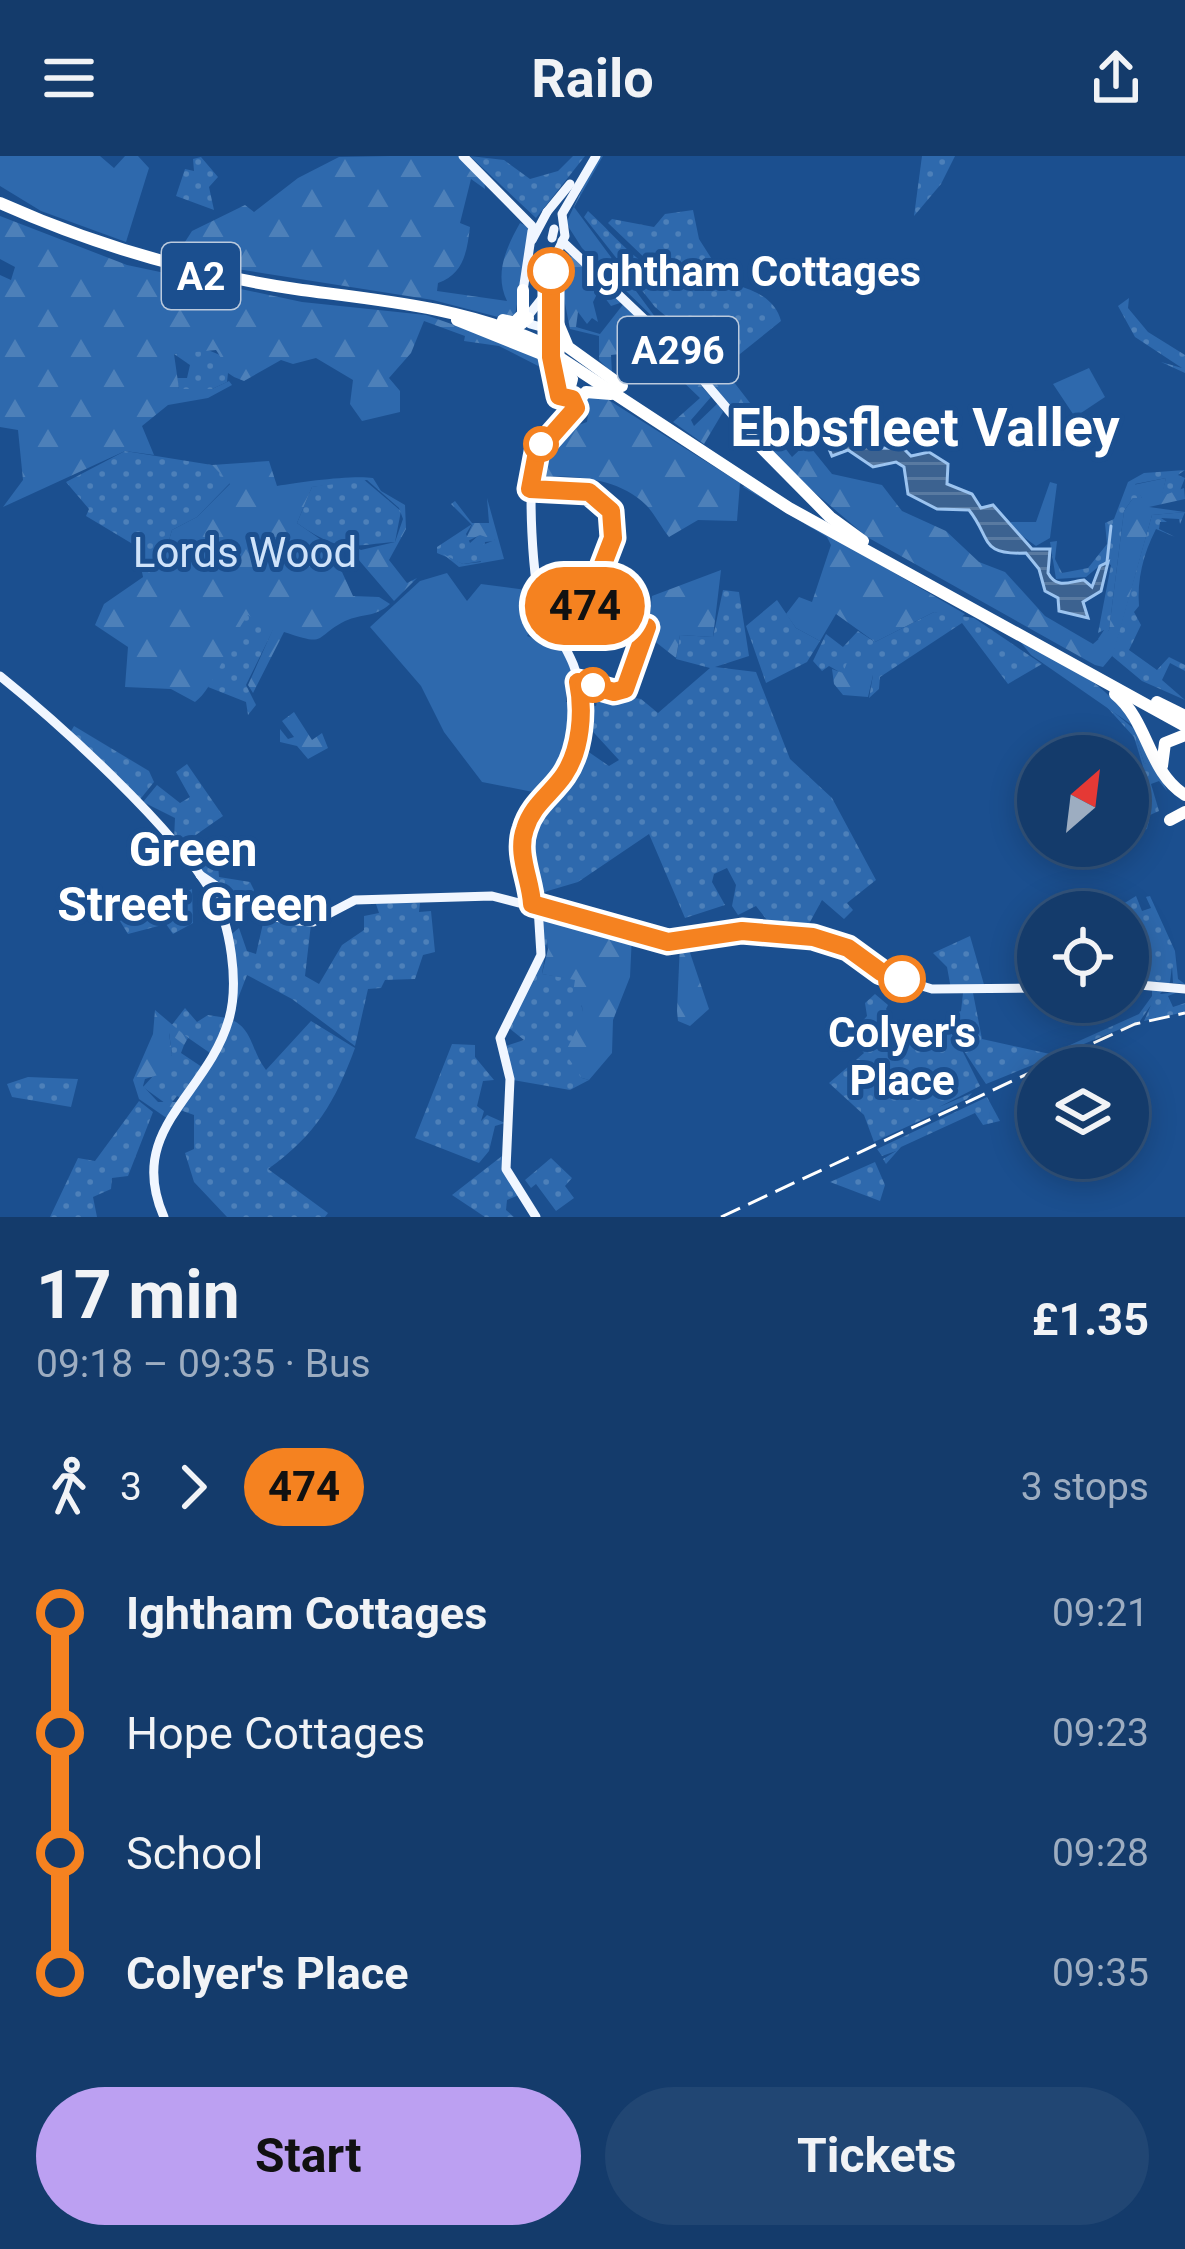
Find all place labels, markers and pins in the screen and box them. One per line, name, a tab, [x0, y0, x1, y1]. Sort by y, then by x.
place label: Ightham Cottages	[584, 247, 921, 296]
marker: Ightham Cottages	[529, 249, 573, 293]
unlabelled marker	[525, 428, 557, 460]
unlabelled marker	[577, 669, 609, 701]
marker: Colyer's Place	[880, 957, 924, 1001]
place label: Colyer's Place	[828, 1008, 976, 1105]

